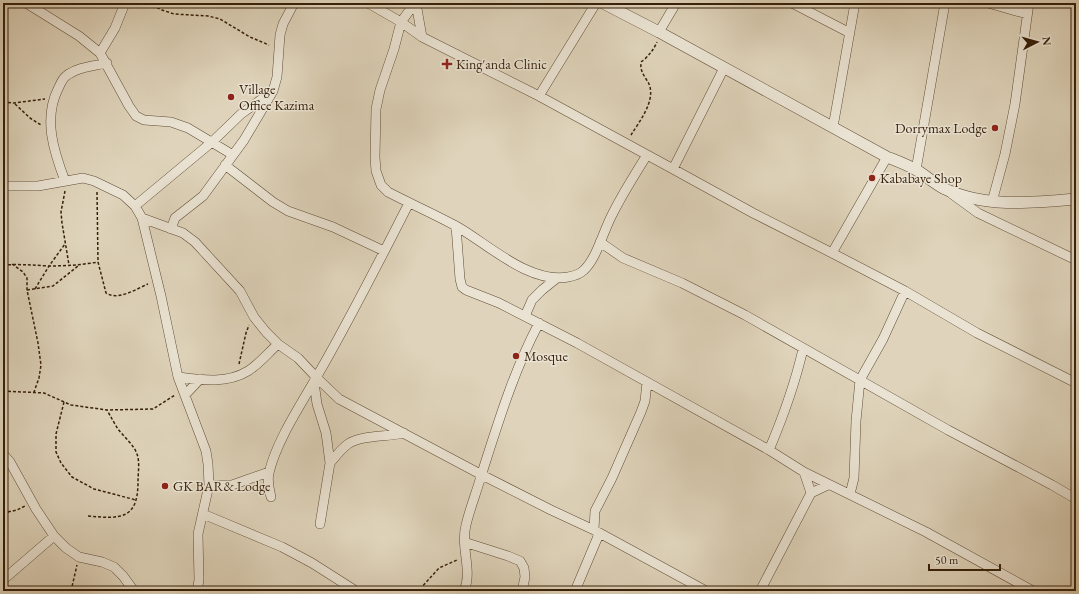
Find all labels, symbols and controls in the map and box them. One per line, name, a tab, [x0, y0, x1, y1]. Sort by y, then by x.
north arrow	[1017, 22, 1057, 62]
text: N	[1040, 36, 1054, 46]
place label: King'anda Clinic	[456, 55, 547, 73]
marker: King'anda Clinic	[441, 58, 453, 70]
place label: Village Office Kazima	[239, 80, 315, 114]
marker: Village Office Kazima	[226, 92, 236, 102]
place label: Dorrymax Lodge	[895, 119, 988, 137]
marker: Dorrymax Lodge	[990, 123, 1000, 133]
place label: Kababaye Shop	[880, 169, 962, 187]
marker: Kababaye Shop	[867, 173, 877, 183]
place label: Mosque	[524, 347, 568, 365]
marker: Mosque	[511, 351, 521, 361]
place label: GK BAR& Lodge	[173, 477, 271, 495]
marker: GK BAR& Lodge	[160, 481, 170, 491]
scale bar	[929, 546, 1000, 572]
text: 50 m	[935, 552, 959, 568]

